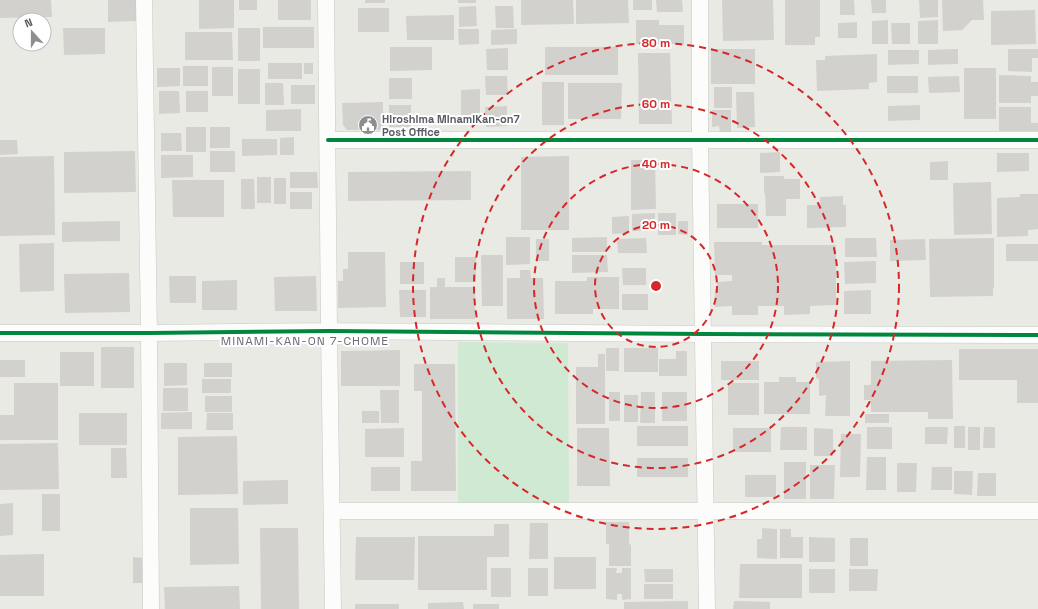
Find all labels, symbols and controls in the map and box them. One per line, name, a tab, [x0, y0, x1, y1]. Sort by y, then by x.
north arrow	[12, 12, 52, 52]
text: N	[22, 15, 34, 31]
text: 80 m	[642, 35, 670, 51]
text: 60 m	[642, 96, 670, 112]
place label: Hiroshima MinamiKan-on7 Post Office	[382, 112, 520, 139]
public building icon: Hiroshima MinamiKan-on7 Post Office	[357, 114, 379, 136]
text: 40 m	[642, 156, 670, 172]
text: 20 m	[642, 217, 670, 233]
centre of rings	[649, 279, 663, 293]
district label: MINAMI-KAN-ON 7-CHOME	[221, 333, 389, 349]

